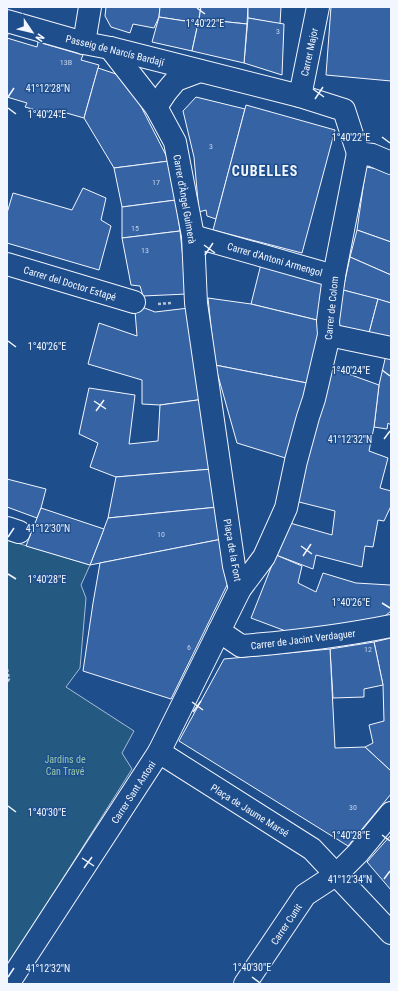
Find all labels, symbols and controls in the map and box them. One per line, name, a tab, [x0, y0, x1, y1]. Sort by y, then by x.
north arrow	[12, 12, 52, 52]
text: 1°40'22"E	[186, 18, 224, 29]
house number: 3	[276, 27, 280, 36]
street label: Carrer Major	[299, 27, 320, 77]
text: N	[32, 31, 47, 44]
street label: Passeig de Narcís Bardají	[65, 33, 166, 68]
house number: 13B	[60, 58, 72, 67]
text: 41°12'28"N	[26, 83, 70, 94]
text: 1°40'24"E	[28, 109, 66, 120]
text: 1°40'22"E	[332, 132, 370, 143]
house number: 3	[209, 142, 213, 151]
street label: Carrer d'Àngel Guimerà	[171, 153, 199, 245]
district label: CUBELLES	[232, 163, 298, 179]
house number: 17	[152, 178, 160, 187]
house number: 15	[131, 224, 139, 233]
street label: Carrer d'Antoni Armengol	[226, 241, 324, 278]
house number: 13	[141, 246, 149, 255]
street label: Carrer del Doctor Estapé	[22, 264, 118, 303]
street label: Carrer de Colom	[323, 276, 340, 340]
text: 1°40'26"E	[28, 341, 66, 352]
text: 1°40'24"E	[332, 365, 370, 376]
text: 41°12'32"N	[328, 434, 372, 445]
street label: Plaça de la Font	[222, 518, 243, 582]
text: 41°12'30"N	[26, 523, 70, 534]
house number: 10	[157, 530, 165, 539]
text: 1°40'28"E	[28, 574, 66, 585]
text: 1°40'26"E	[332, 597, 370, 608]
street label: Carrer de Jacint Verdaguer	[250, 628, 356, 651]
house number: 6	[187, 643, 191, 652]
house number: 12	[364, 645, 372, 654]
park label: Jardins de Can Travé	[44, 754, 86, 777]
street label: Carrer Sant Antoni	[109, 759, 158, 826]
street label: Plaça de Jaume Marsé	[209, 782, 291, 839]
house number: 30	[349, 803, 357, 812]
text: 1°40'30"E	[28, 807, 66, 818]
text: 1°40'28"E	[332, 830, 370, 841]
text: 41°12'34"N	[328, 874, 372, 885]
street label: Carrer Cunit	[269, 902, 304, 947]
text: 1°40'30"E	[233, 962, 271, 973]
text: 41°12'32"N	[26, 963, 70, 974]

